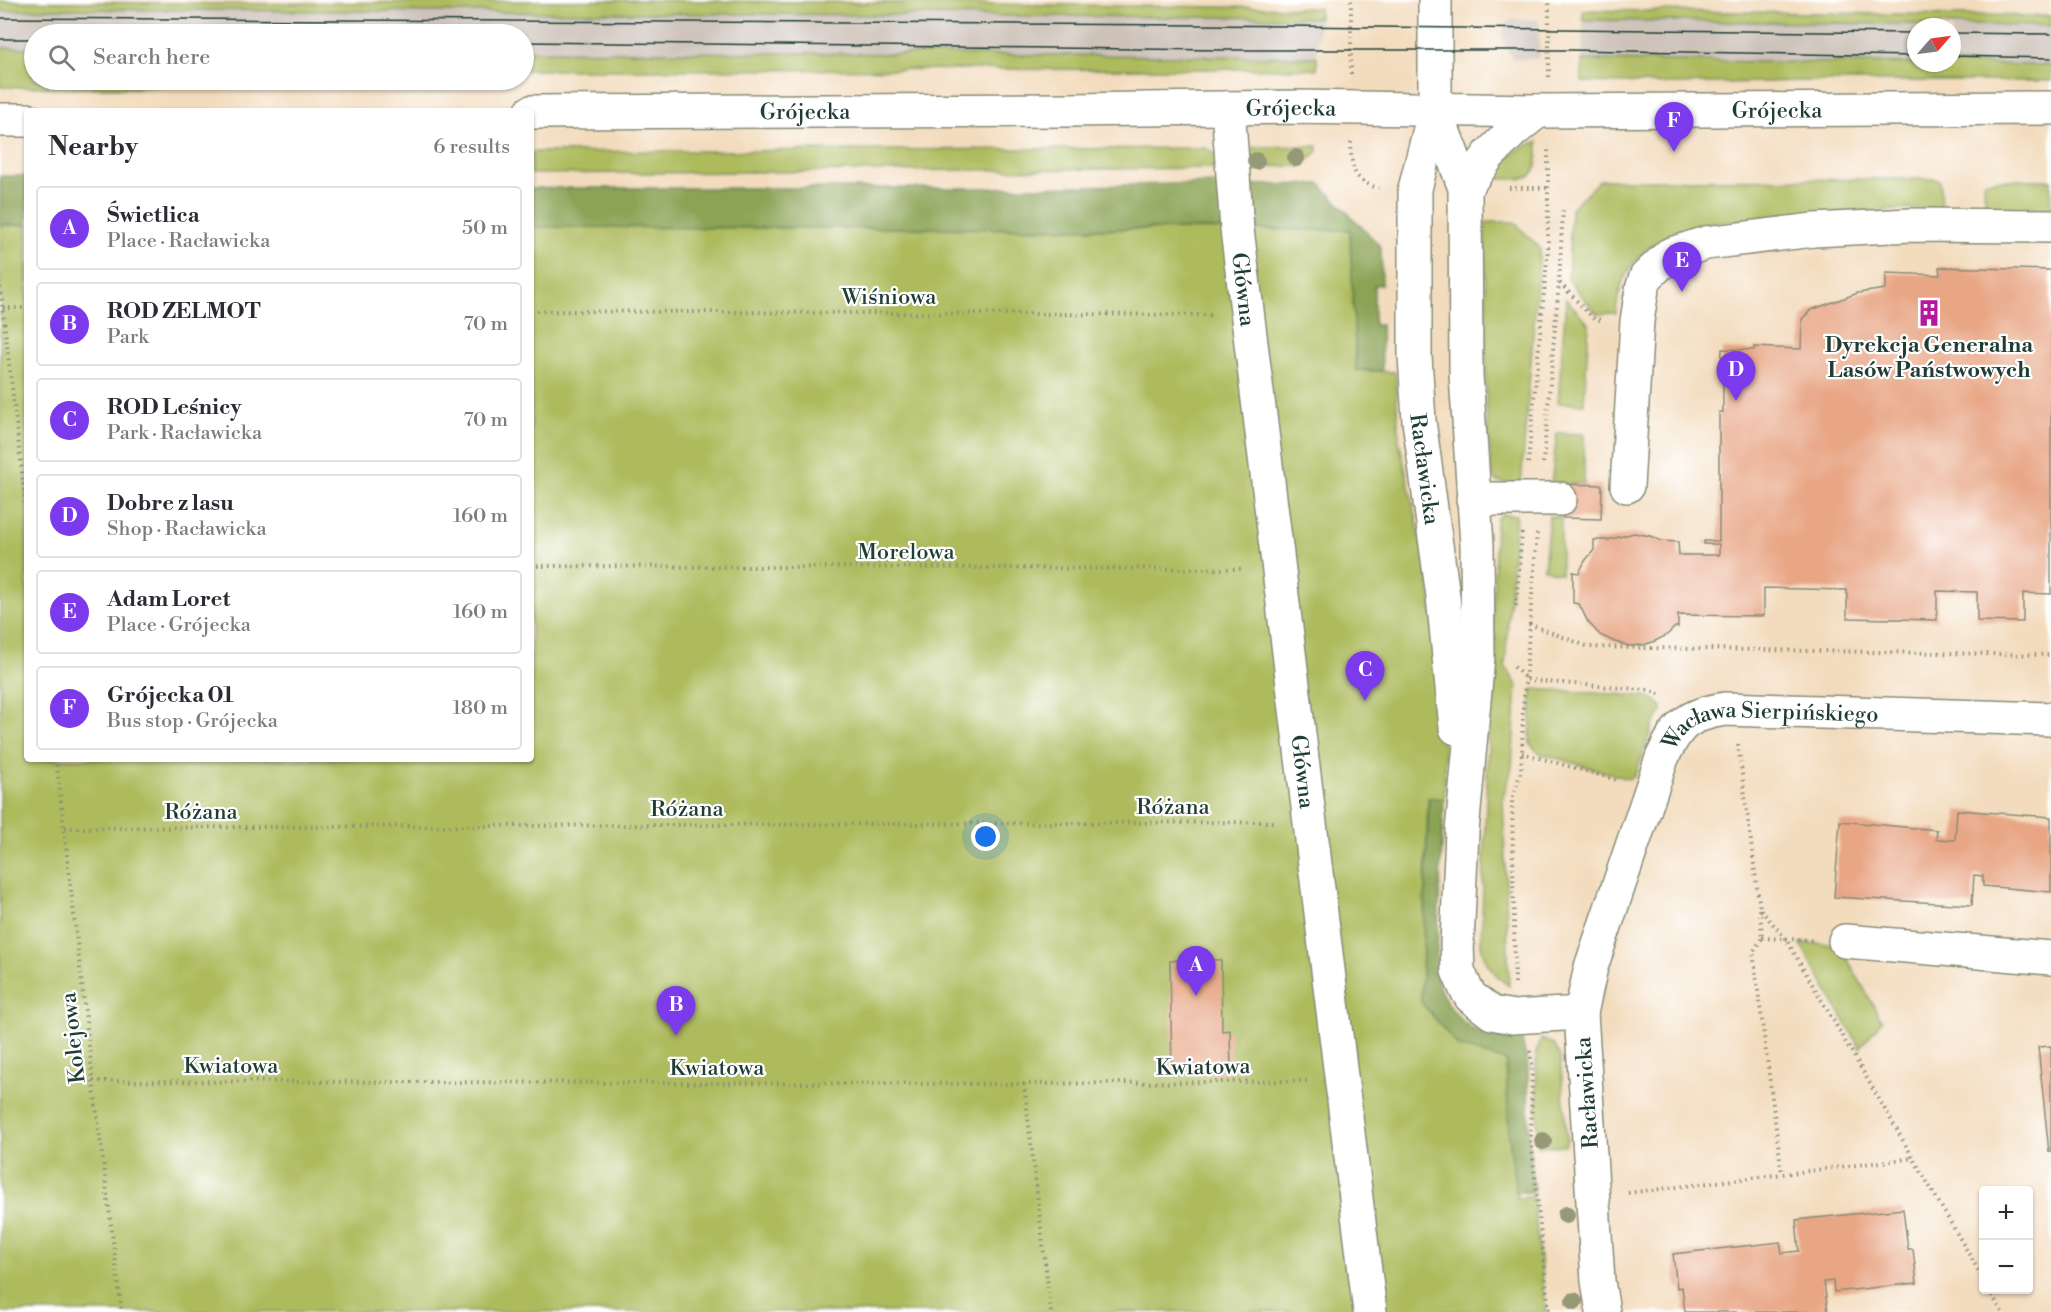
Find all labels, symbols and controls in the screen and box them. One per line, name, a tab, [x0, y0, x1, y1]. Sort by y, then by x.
north arrow	[1907, 18, 1961, 72]
search box	[24, 24, 534, 90]
icon: search	[45, 41, 78, 74]
text: Search here	[93, 44, 210, 71]
street label: Grójecka	[1245, 95, 1337, 123]
street label: Grójecka	[1732, 97, 1823, 125]
street label: Grójecka	[760, 99, 851, 126]
pin: F	[1654, 102, 1694, 152]
text: Nearby	[48, 131, 138, 163]
text: 6 results	[433, 135, 510, 160]
text: Świetlica	[107, 202, 200, 229]
text: A	[62, 216, 77, 241]
text: 50 m	[462, 216, 508, 241]
text: Place · Racławicka	[107, 229, 270, 254]
pin: E	[1662, 242, 1702, 292]
street label: Główna	[1225, 251, 1261, 329]
street label: Wiśniowa	[841, 284, 937, 311]
text: ROD ZELMOT	[107, 298, 261, 325]
building icon: Dyrekcja Generalna Lasów Państwowych	[1914, 298, 1944, 328]
text: B	[62, 312, 77, 337]
text: 70 m	[464, 312, 508, 337]
text: Park	[107, 325, 149, 350]
place label: Dyrekcja Generalna Lasów Państwowych	[1825, 332, 2034, 384]
pin: D	[1716, 352, 1756, 401]
text: ROD Leśnicy	[107, 394, 241, 421]
text: C	[62, 408, 77, 433]
text: 70 m	[464, 408, 508, 433]
street label: Racławicka	[1403, 412, 1445, 527]
text: Park · Racławicka	[107, 421, 262, 446]
text: Dobre z lasu	[107, 490, 234, 517]
text: D	[62, 504, 77, 529]
text: 160 m	[453, 504, 508, 529]
text: Shop · Racławicka	[107, 517, 267, 542]
street label: Morelowa	[857, 539, 955, 566]
text: Adam Loret	[107, 586, 230, 613]
text: E	[63, 600, 76, 625]
text: 160 m	[453, 600, 508, 625]
text: Place · Grójecka	[107, 613, 251, 638]
pin: C	[1346, 652, 1384, 701]
text: Grójecka 01	[107, 682, 233, 709]
text: F	[62, 696, 77, 721]
text: 180 m	[453, 696, 508, 721]
street label: Wacława Sierpińskiego	[1656, 697, 1879, 756]
text: Bus stop · Grójecka	[107, 709, 278, 734]
street label: Główna	[1284, 733, 1320, 811]
street label: Różana	[1136, 794, 1211, 821]
street label: Różana	[650, 796, 725, 823]
street label: Różana	[164, 799, 239, 826]
your location	[971, 822, 1000, 851]
pin: A	[1176, 946, 1216, 996]
pin: B	[656, 986, 696, 1036]
street label: Kolejowa	[55, 990, 92, 1085]
street label: Racławicka	[1570, 1035, 1605, 1150]
street label: Kwiatowa	[184, 1053, 279, 1080]
street label: Kwiatowa	[1155, 1053, 1252, 1082]
street label: Kwiatowa	[670, 1055, 765, 1082]
map controls	[1979, 1186, 2033, 1294]
button: +	[1979, 1186, 2033, 1240]
button: −	[1979, 1240, 2033, 1294]

